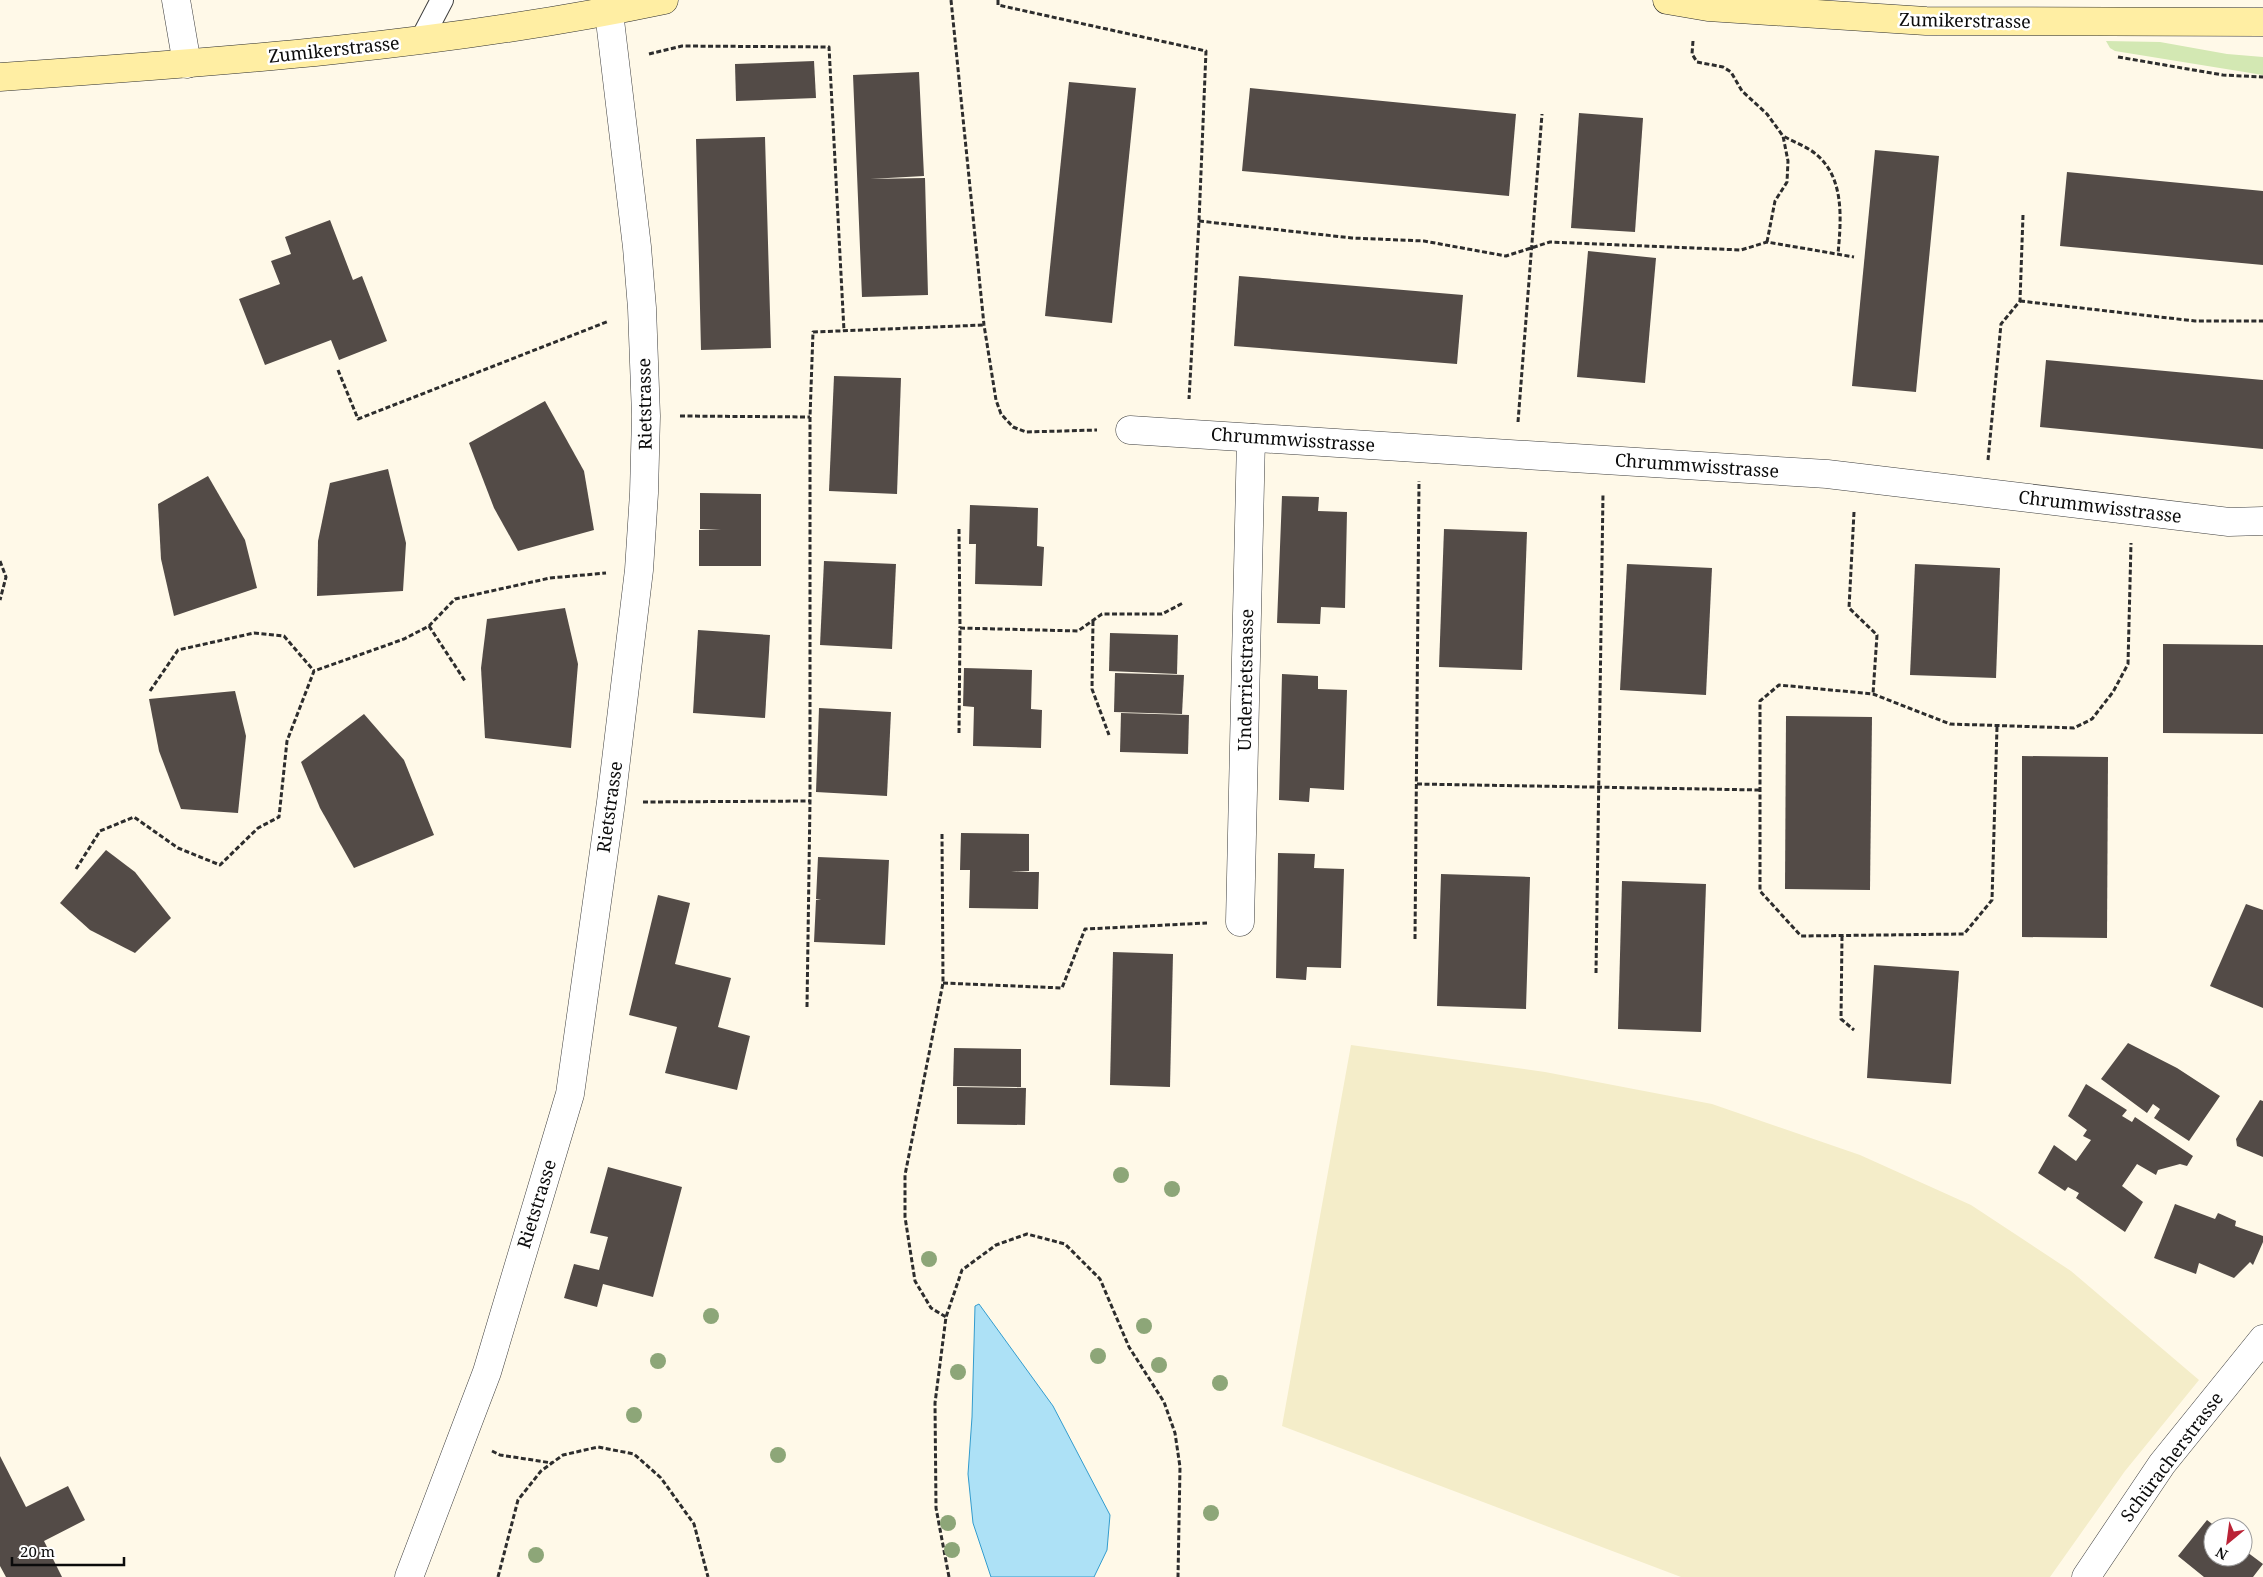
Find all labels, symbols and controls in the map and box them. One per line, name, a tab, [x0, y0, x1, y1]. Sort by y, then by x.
street label: Zumikerstrasse	[1899, 7, 2031, 33]
street label: Zumikerstrasse	[267, 30, 401, 68]
street label: Rietstrasse	[631, 358, 657, 450]
street label: Chrummwisstrasse	[1210, 421, 1376, 457]
street label: Chrummwisstrasse	[1614, 447, 1780, 483]
street label: Chrummwisstrasse	[2017, 484, 2183, 528]
street label: Underrietstrasse	[1232, 609, 1258, 751]
street label: Rietstrasse	[591, 760, 627, 854]
street label: Rietstrasse	[511, 1156, 561, 1251]
street label: Schüracherstrasse	[2114, 1387, 2228, 1526]
north arrow	[2203, 1517, 2253, 1567]
scale bar	[12, 1534, 125, 1566]
text: 20 m	[20, 1541, 55, 1561]
text: N	[2212, 1543, 2231, 1565]

